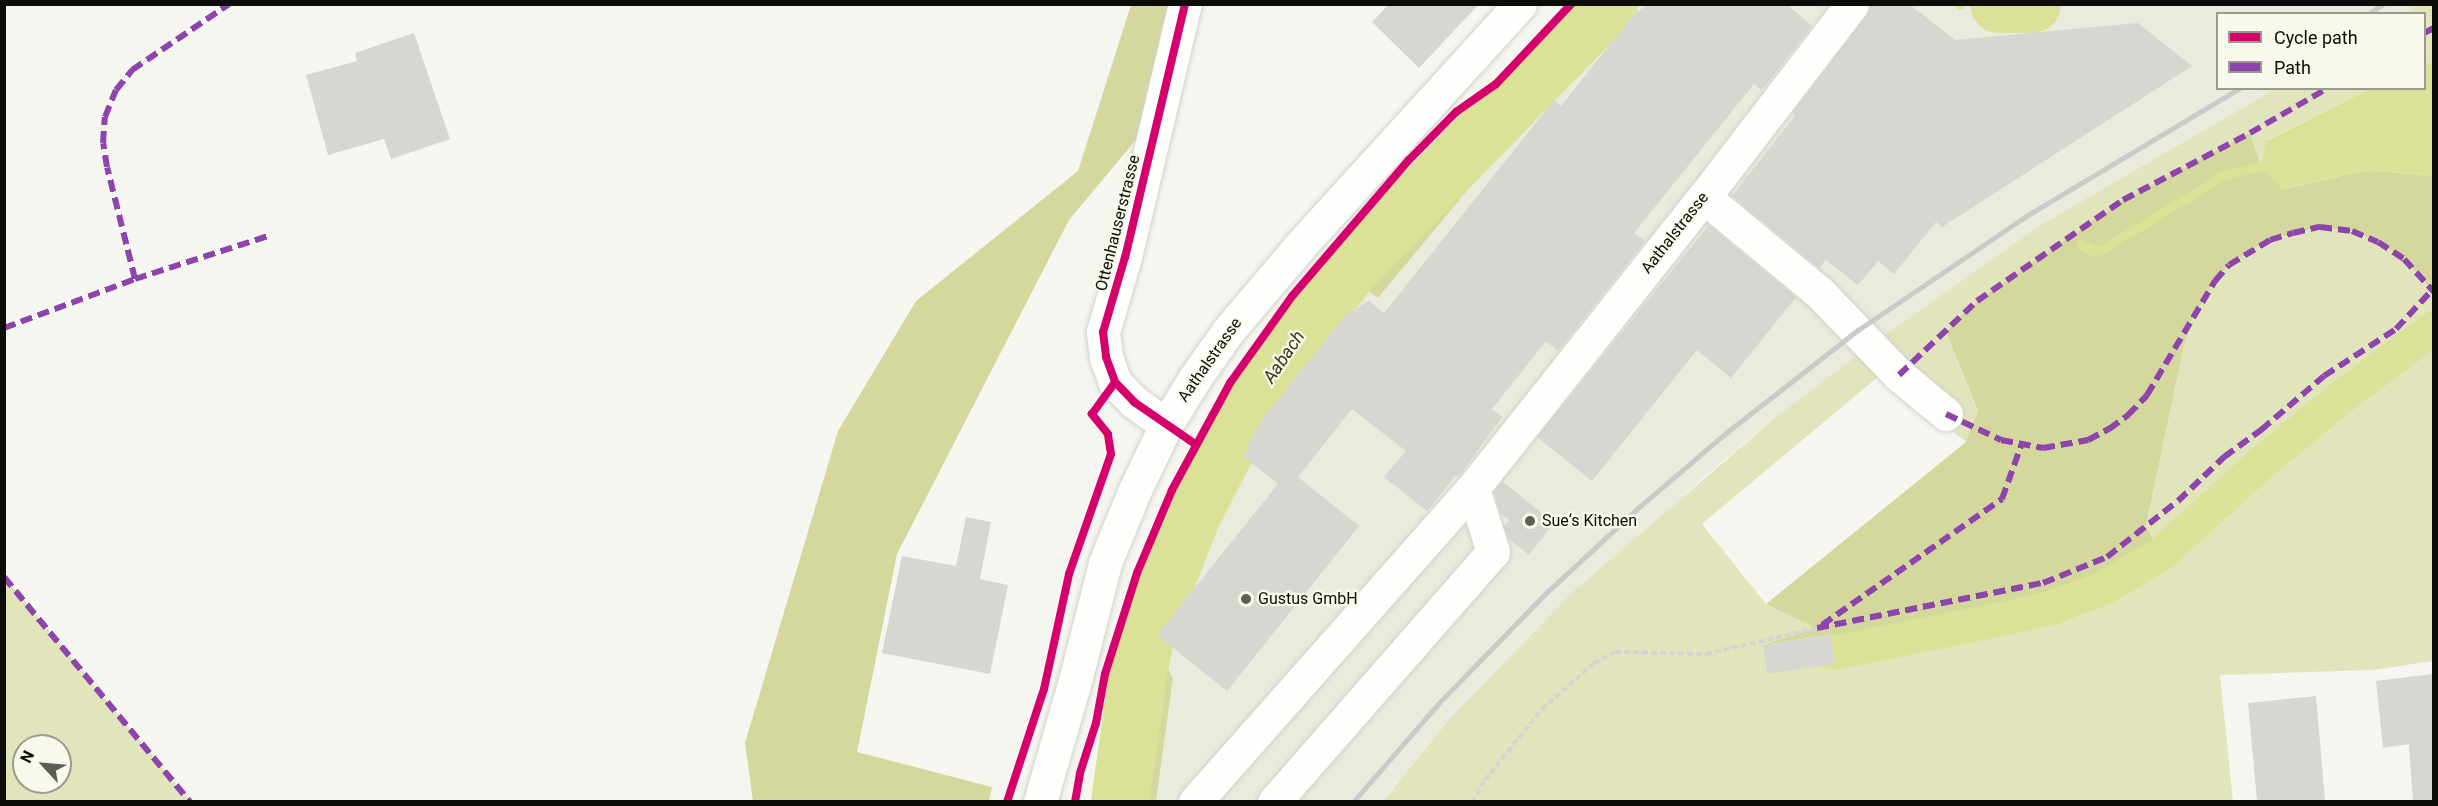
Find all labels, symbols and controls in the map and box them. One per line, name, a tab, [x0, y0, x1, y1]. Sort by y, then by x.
legend	[2216, 12, 2426, 90]
text: Cycle path	[2274, 27, 2358, 48]
text: Path	[2274, 57, 2311, 78]
street label: Ottenhauserstrasse	[1092, 153, 1144, 293]
street label: Aathalstrasse	[1637, 188, 1713, 278]
street label: Aathalstrasse	[1174, 314, 1246, 406]
water label: Aabach	[1259, 327, 1309, 387]
place label: Sue‘s Kitchen	[1542, 511, 1637, 531]
marker: Sue‘s Kitchen	[1523, 514, 1537, 528]
place label: Gustus GmbH	[1258, 589, 1358, 609]
marker: Gustus GmbH	[1239, 592, 1253, 606]
north arrow	[12, 734, 72, 794]
text: N	[16, 748, 38, 766]

